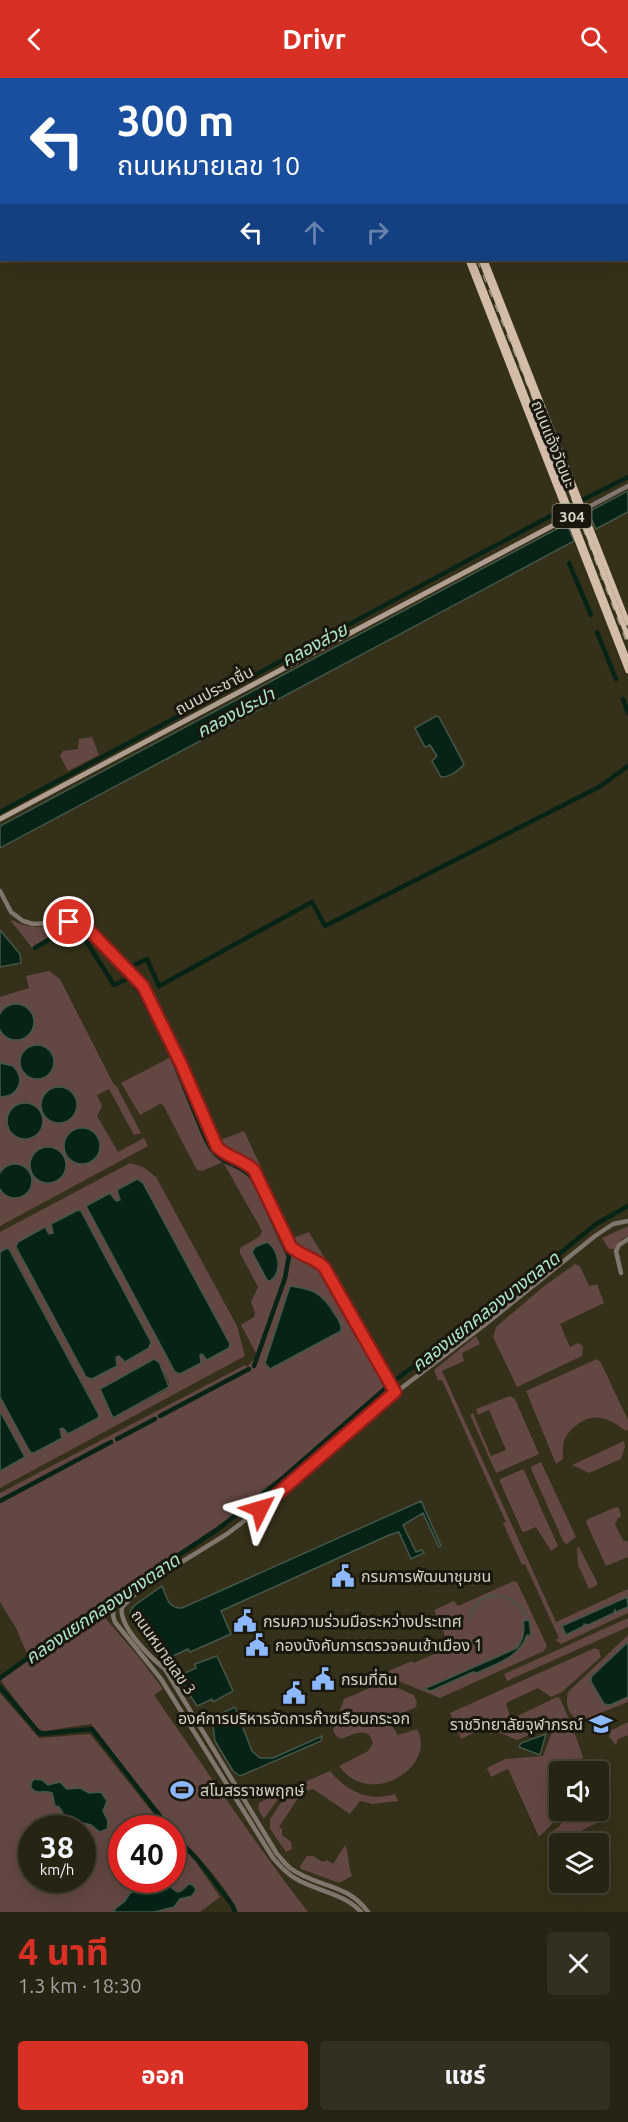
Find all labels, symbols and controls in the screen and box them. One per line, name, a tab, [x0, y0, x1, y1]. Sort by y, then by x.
icon: back	[18, 23, 51, 56]
icon: search	[577, 23, 610, 56]
text: Drivr	[282, 24, 346, 54]
text: 300 m	[117, 97, 234, 144]
icon: left	[18, 102, 96, 180]
text: ถนนหมายเลข 10	[117, 150, 300, 180]
icon: left	[235, 216, 268, 249]
icon: ahead	[298, 216, 331, 249]
icon: right	[361, 216, 394, 249]
street label: ถนนแจ้งวัฒนะ	[528, 398, 580, 490]
road number: 304	[552, 504, 592, 528]
water label: คลองส่วย	[278, 618, 351, 670]
street label: ถนนประชาชื่น	[171, 660, 256, 718]
water label: คลองประปา	[193, 683, 278, 741]
pin	[43, 896, 94, 947]
icon: arrive	[52, 905, 85, 938]
water label: คลองแยกคลองบางตลาด	[407, 1247, 563, 1375]
position arrow	[228, 1477, 292, 1541]
water label: คลองแยกคลองบางตลาด	[21, 1548, 184, 1667]
public building icon: กรมการพัฒนาชุมชน	[330, 1563, 356, 1589]
place label: กรมการพัฒนาชุมชน	[361, 1567, 491, 1586]
street label: ถนนหมายเลข 3	[128, 1606, 200, 1698]
public building icon: กรมความร่วมมือระหว่างประเทศ	[232, 1608, 258, 1634]
place label: กรมความร่วมมือระหว่างประเทศ	[263, 1612, 462, 1630]
public building icon: กองบังคับการตรวจคนเข้าเมือง 1	[244, 1632, 270, 1658]
place label: กองบังคับการตรวจคนเข้าเมือง 1	[275, 1636, 483, 1654]
public building icon: กรมที่ดิน	[310, 1666, 336, 1692]
place label: กรมที่ดิน	[341, 1668, 398, 1688]
public building icon: องค์การบริหารจัดการก๊าซเรือนกระจก	[281, 1680, 307, 1706]
place label: องค์การบริหารจัดการก๊าซเรือนกระจก	[178, 1709, 410, 1727]
school or university icon: ราชวิทยาลัยจุฬาภรณ์	[588, 1711, 614, 1737]
place label: ราชวิทยาลัยจุฬาภรณ์	[450, 1715, 583, 1734]
map controls	[549, 1761, 609, 1893]
button: sound	[549, 1761, 609, 1821]
sports icon: สโมสรราชพฤกษ์	[169, 1777, 195, 1803]
place label: สโมสรราชพฤกษ์	[200, 1781, 305, 1799]
speed limit sign: 40	[108, 1815, 186, 1893]
text: 38	[40, 1830, 74, 1864]
button: layers	[549, 1833, 609, 1893]
text: km/h	[40, 1861, 74, 1878]
text: 4 นาที	[18, 1931, 109, 1972]
button: close	[547, 1932, 610, 1995]
text: 1.3 km · 18:30	[18, 1974, 142, 1997]
button: ออก	[18, 2041, 308, 2110]
button: แชร์	[320, 2041, 610, 2110]

